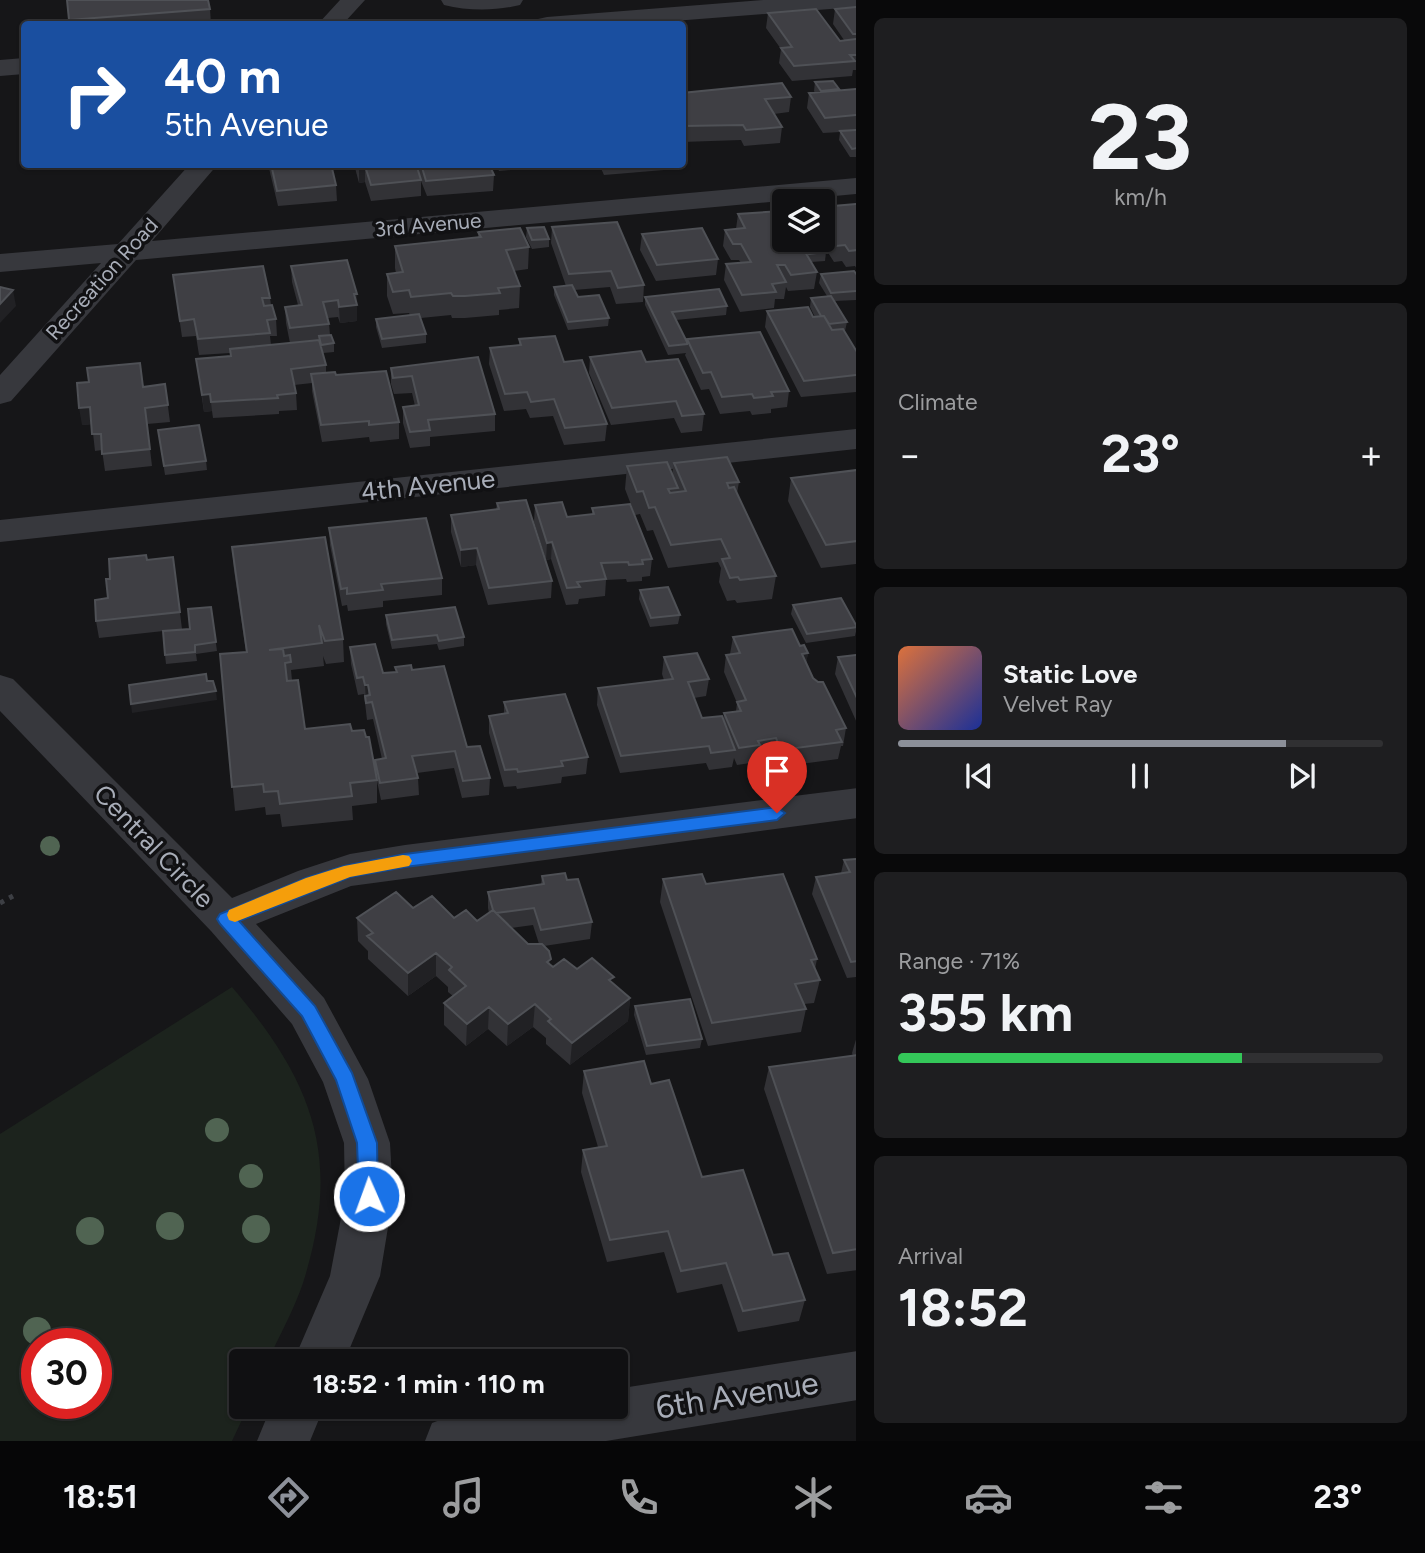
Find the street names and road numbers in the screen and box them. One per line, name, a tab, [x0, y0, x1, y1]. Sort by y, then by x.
street label: 3rd Avenue	[374, 207, 482, 242]
street label: Recreation Road	[40, 213, 163, 345]
street label: 4th Avenue	[359, 462, 497, 508]
street label: Central Circle	[87, 778, 221, 914]
street label: 6th Avenue	[653, 1363, 821, 1427]

